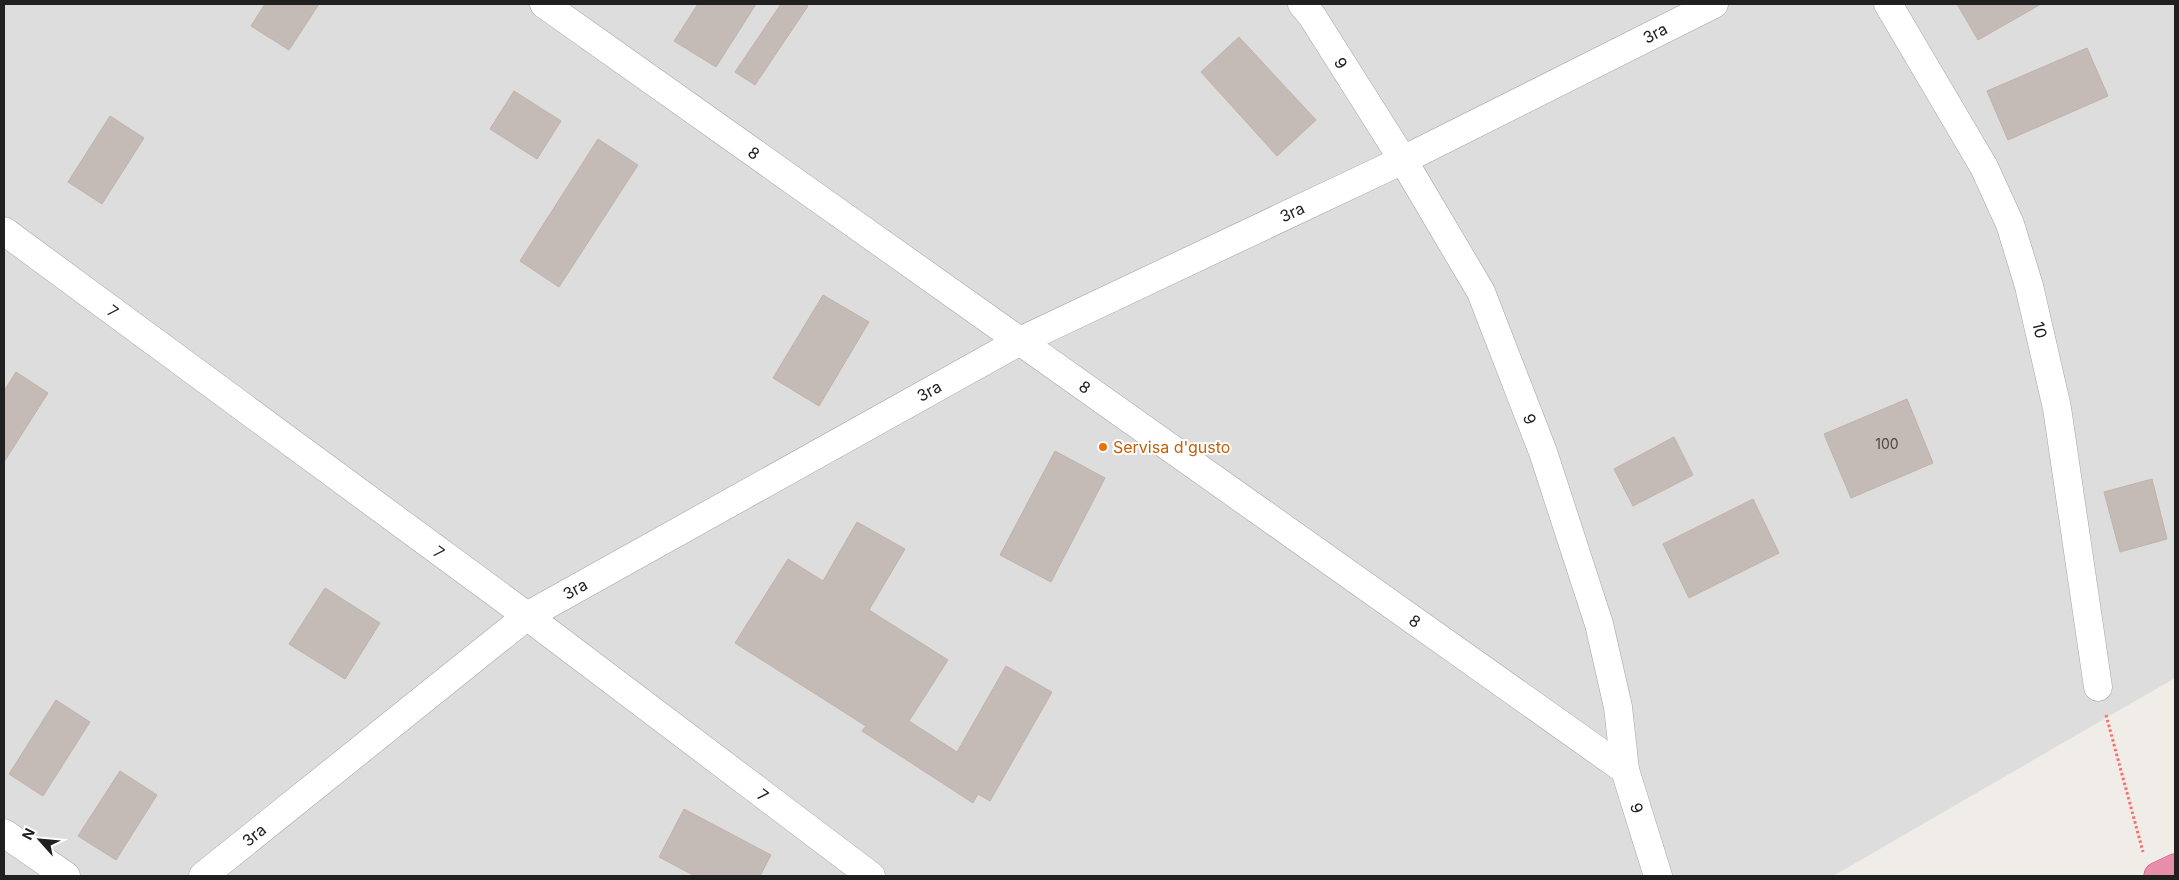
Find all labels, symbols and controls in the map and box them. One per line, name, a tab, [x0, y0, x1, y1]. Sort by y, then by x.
street label: 3ra	[1639, 18, 1671, 48]
street label: 9	[1330, 53, 1352, 73]
street label: 8	[744, 142, 764, 164]
street label: 3ra	[1276, 198, 1308, 226]
street label: 7	[103, 300, 123, 322]
street label: 10	[2028, 320, 2052, 340]
street label: 3ra	[913, 376, 945, 406]
street label: 8	[1075, 376, 1095, 398]
street label: 9	[1519, 411, 1541, 427]
house number: 100	[1875, 435, 1899, 452]
place label: Servisa d'gusto	[1113, 437, 1230, 457]
marker: Servisa d'gusto	[1097, 441, 1109, 453]
street label: 7	[429, 541, 449, 563]
street label: 3ra	[559, 574, 591, 604]
street label: 8	[1405, 610, 1425, 632]
street label: 7	[753, 784, 773, 806]
street label: 9	[1626, 800, 1648, 816]
north arrow	[15, 815, 65, 865]
street label: 3ra	[238, 819, 270, 851]
text: N	[18, 825, 38, 842]

